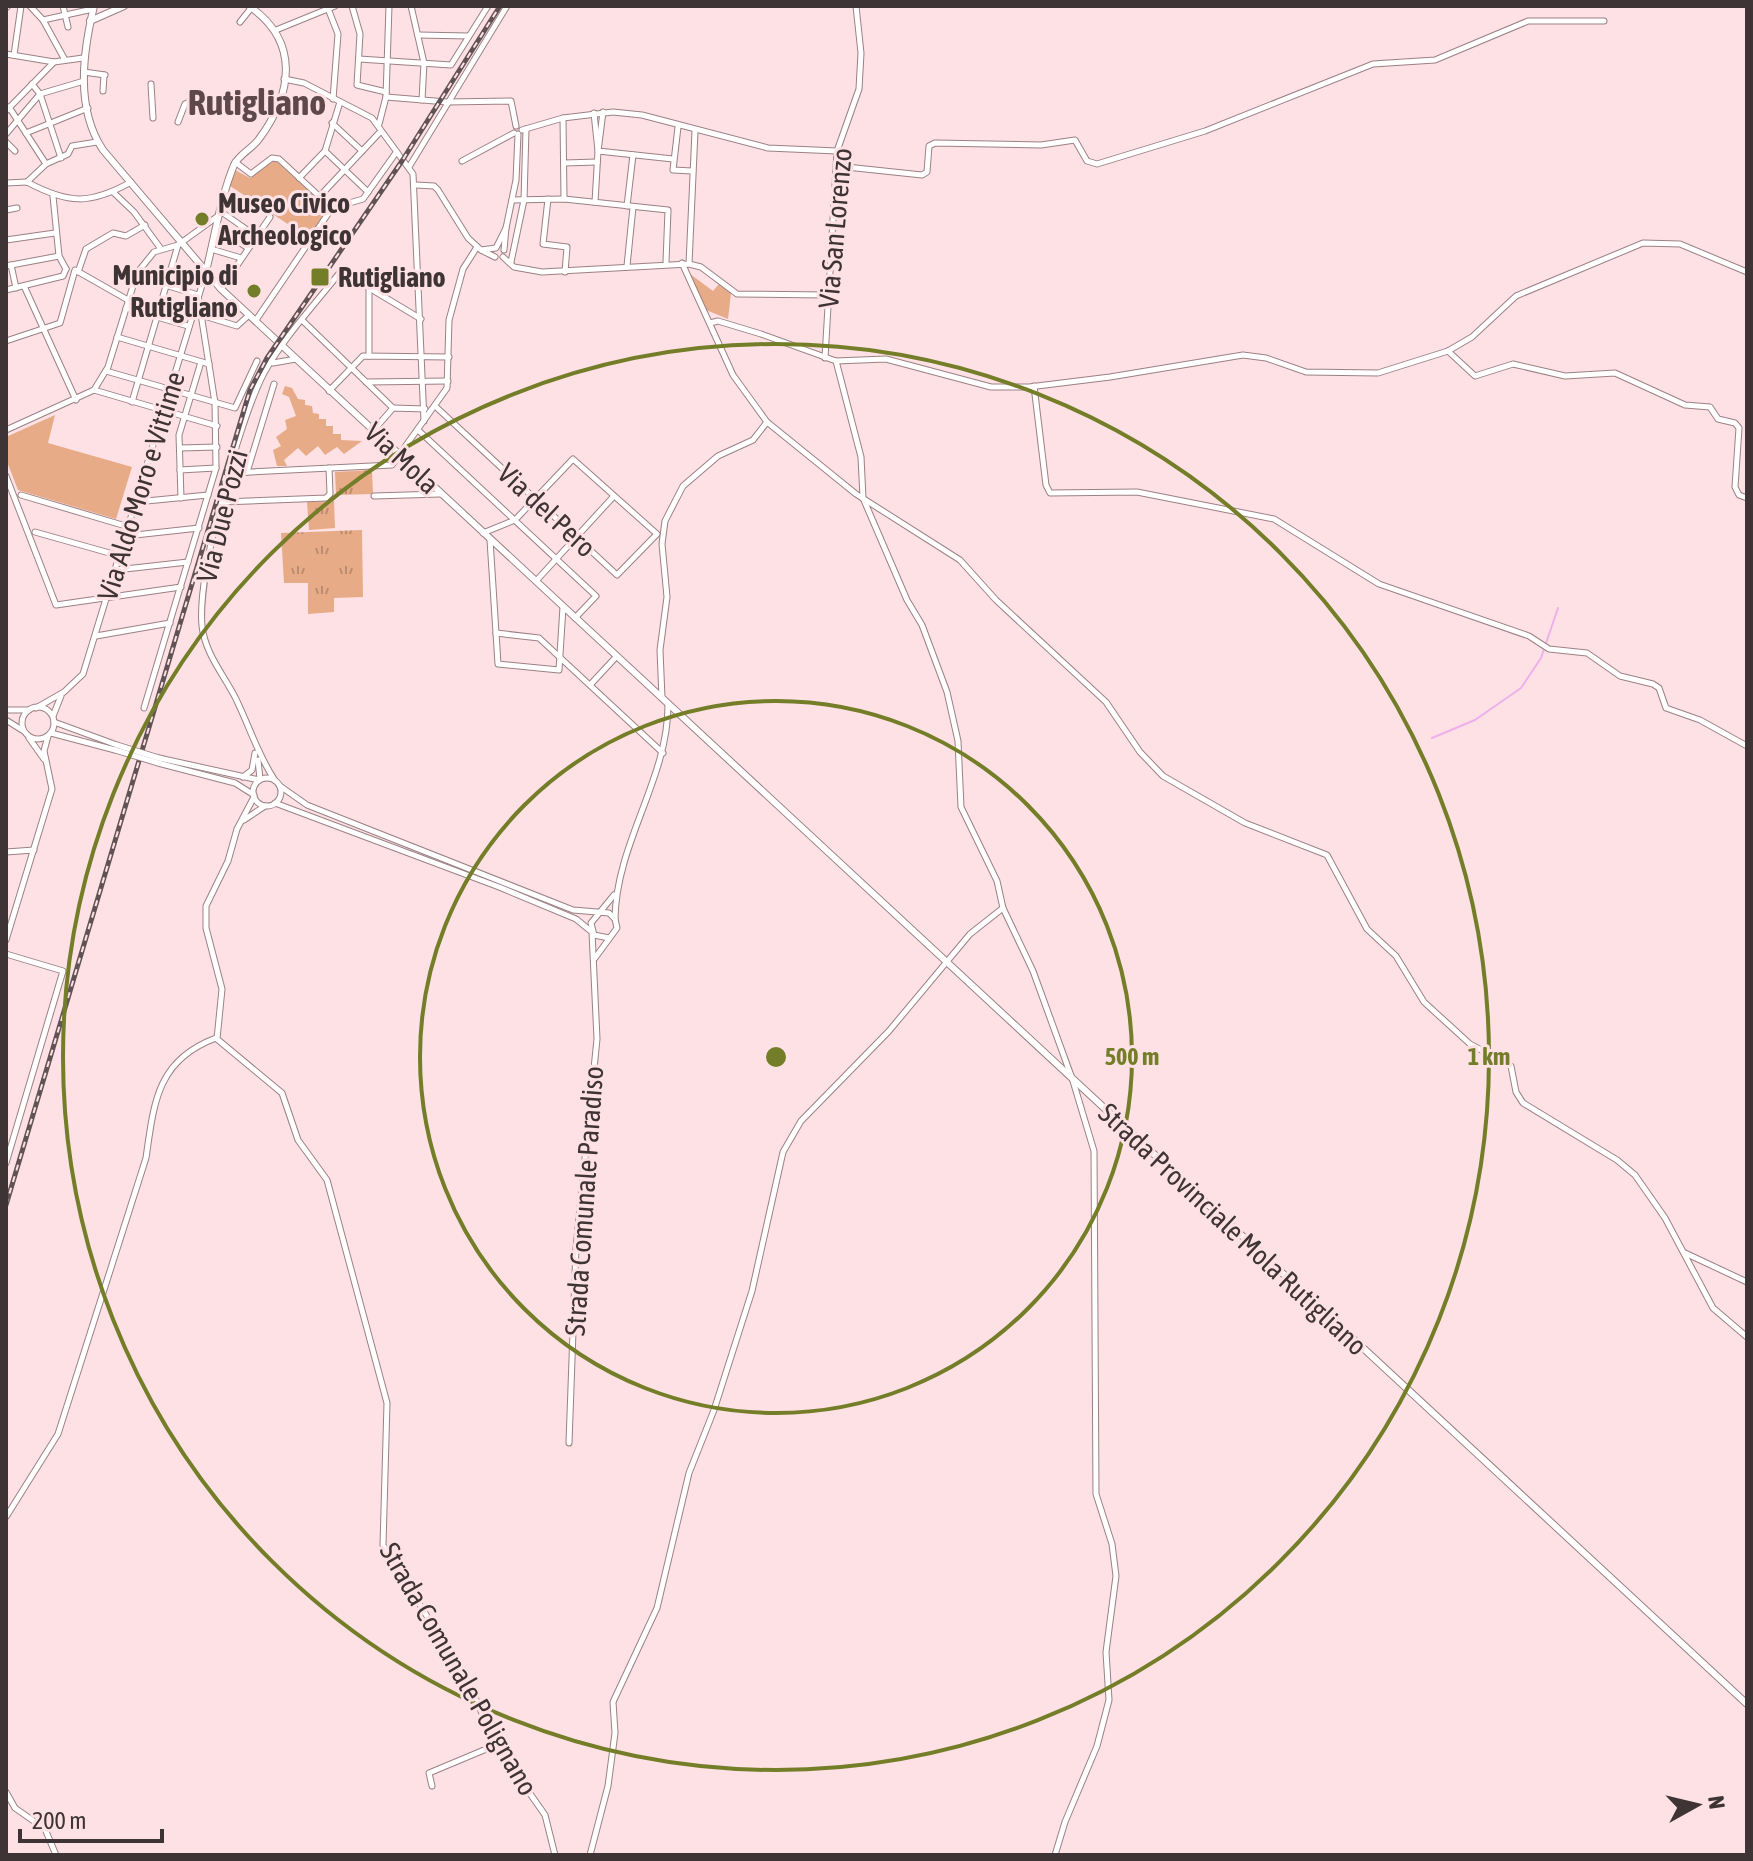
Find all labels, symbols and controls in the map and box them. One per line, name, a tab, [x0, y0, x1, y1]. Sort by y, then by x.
district label: Rutigliano	[188, 81, 326, 123]
street label: Via San Lorenzo	[812, 147, 858, 309]
place label: Museo Civico Archeologico	[217, 187, 352, 251]
marker: Museo Civico Archeologico	[193, 210, 211, 228]
place label: Municipio di Rutigliano	[112, 259, 238, 323]
place label: Rutigliano	[338, 261, 446, 293]
marker: Rutigliano	[309, 266, 331, 288]
marker: Municipio di Rutigliano	[245, 282, 263, 300]
street label: Via Aldo Moro e Vittime	[91, 368, 191, 604]
street label: Via Mola	[358, 416, 446, 500]
street label: Via Due Pozzi	[190, 446, 254, 586]
street label: Via del Pero	[492, 457, 602, 563]
centre of rings	[762, 1043, 790, 1071]
text: 500 m	[1105, 1043, 1159, 1070]
text: 1 km	[1468, 1043, 1510, 1070]
street label: Strada Comunale Paradiso	[559, 1065, 609, 1337]
street label: Strada Provinciale Mola Rutigliano	[1092, 1096, 1374, 1362]
street label: Strada Comunale Polignano	[374, 1537, 544, 1801]
north arrow	[1657, 1765, 1737, 1845]
scale bar	[20, 1793, 162, 1843]
text: N	[1703, 1794, 1731, 1810]
text: 200 m	[32, 1807, 86, 1834]

